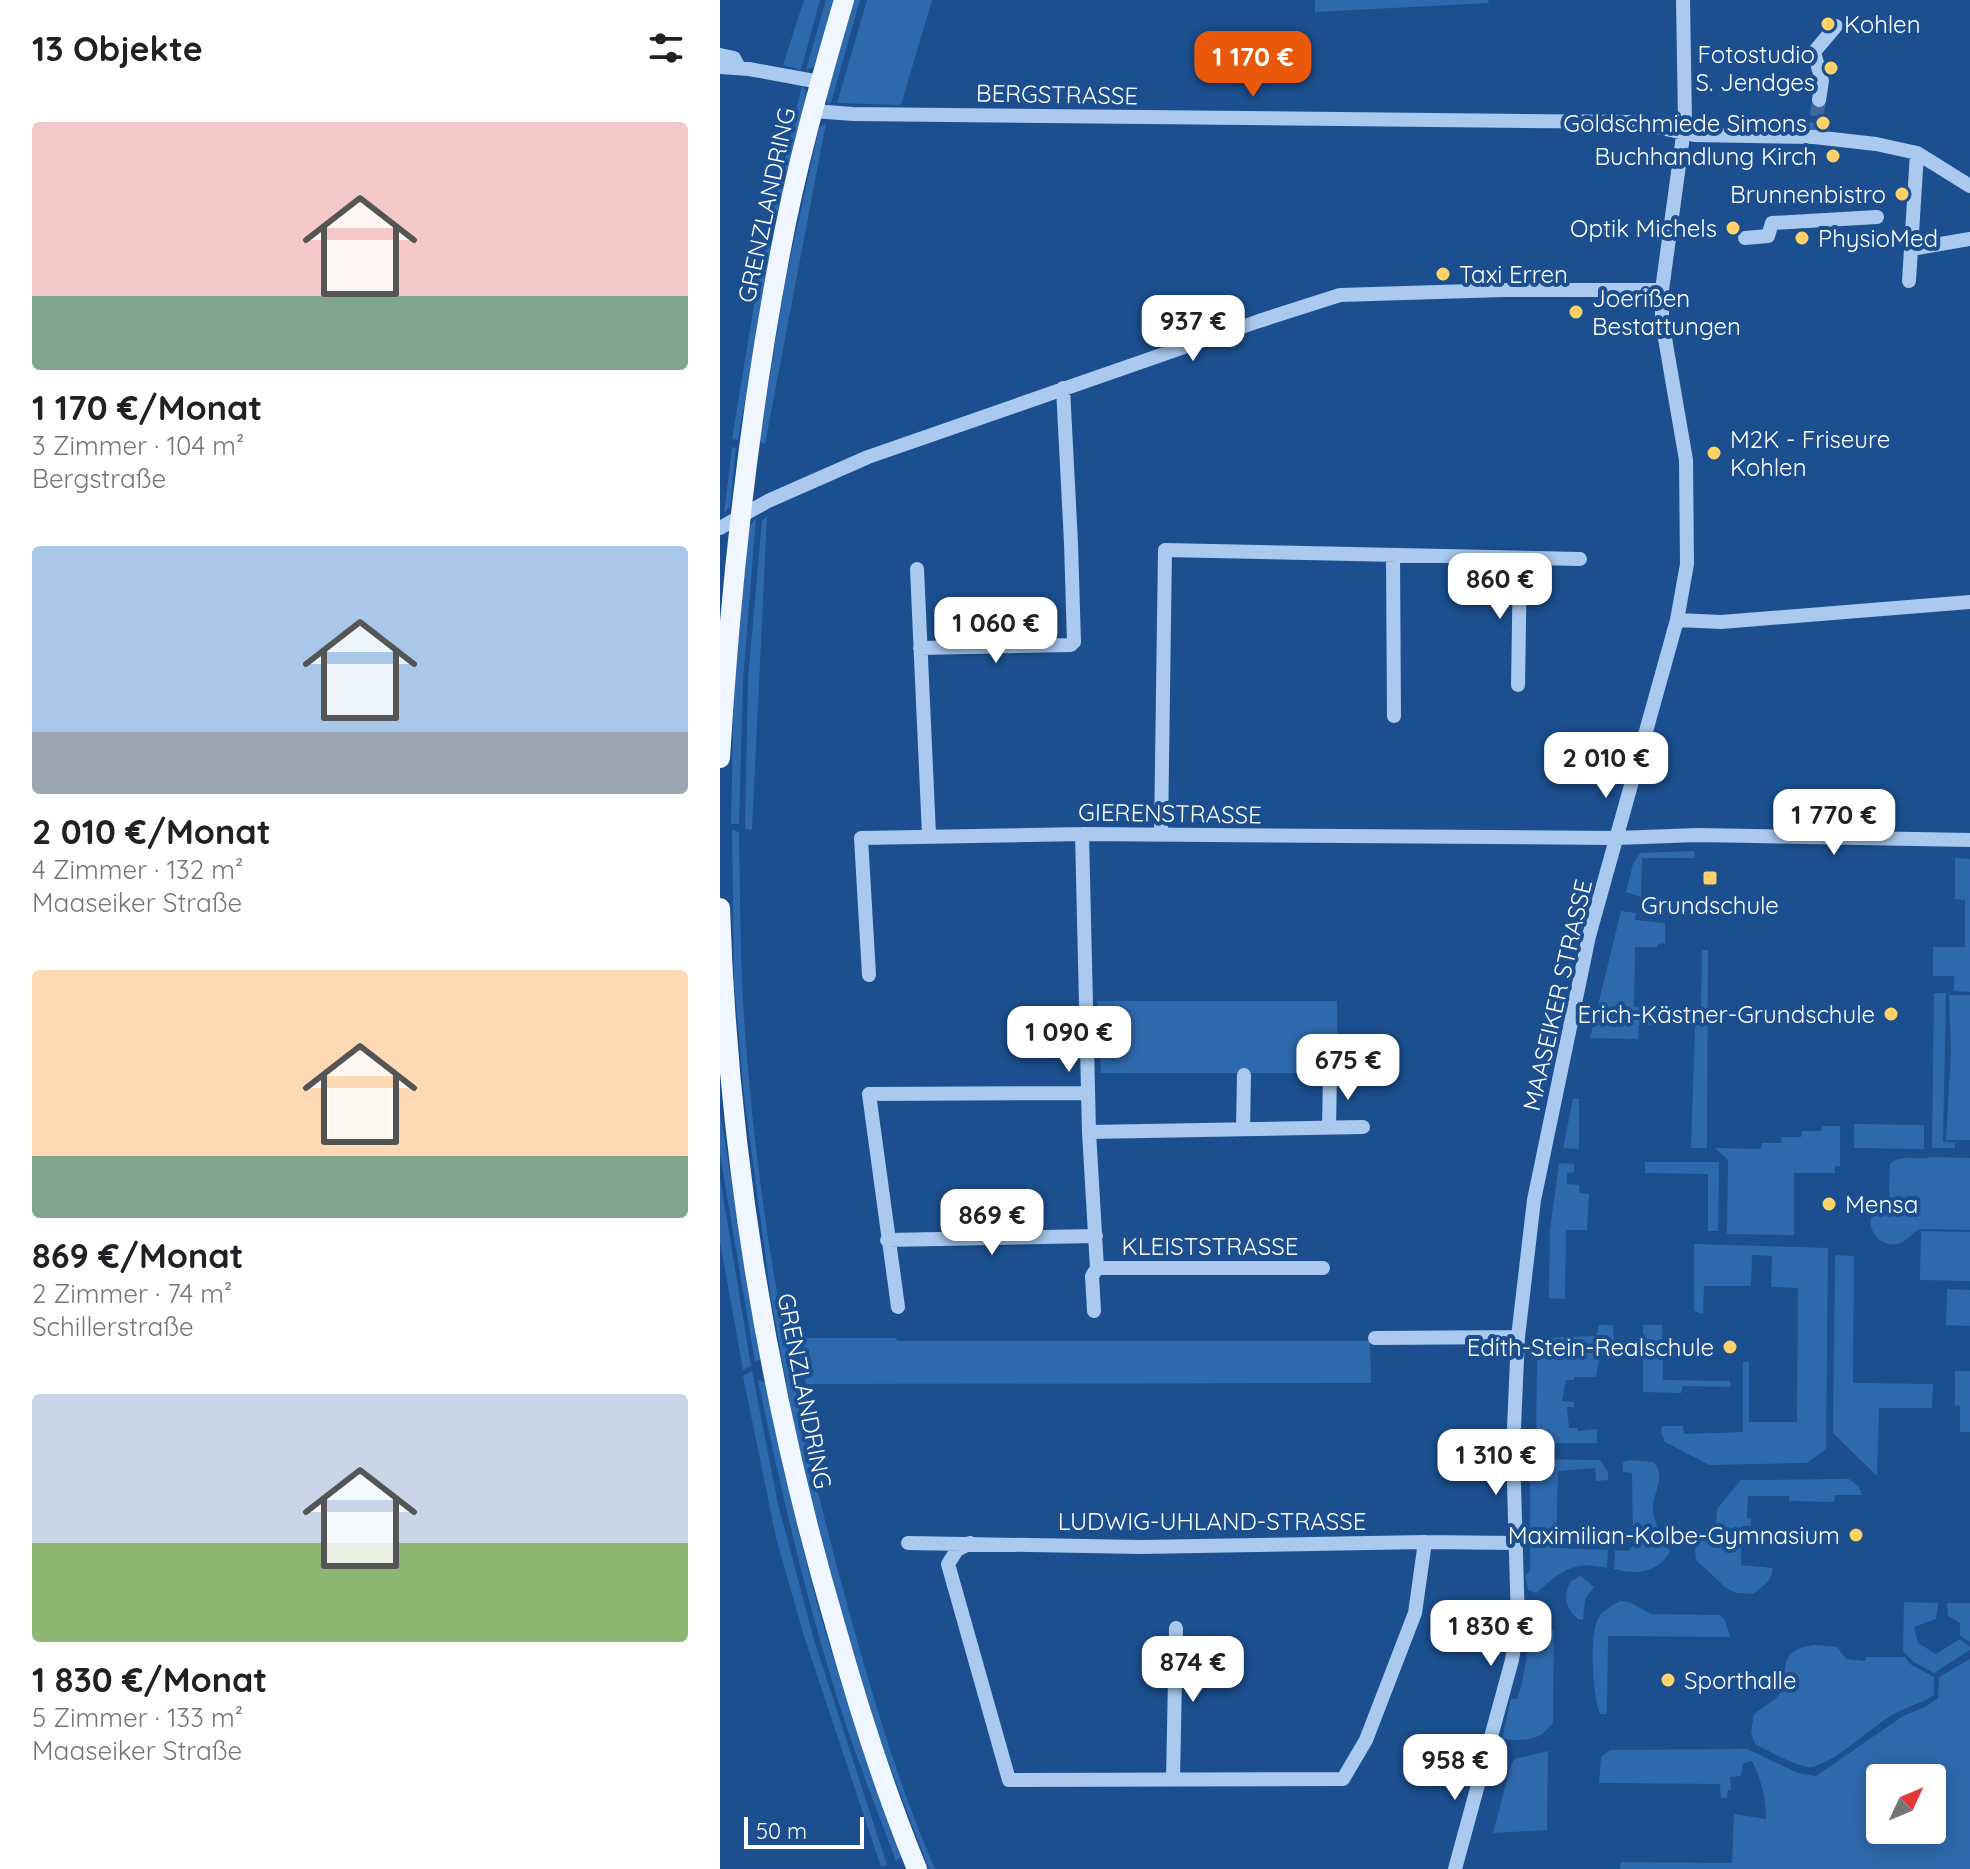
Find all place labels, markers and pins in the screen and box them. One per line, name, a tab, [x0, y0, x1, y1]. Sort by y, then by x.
place label: Kohlen	[1844, 9, 1921, 39]
marker: Kohlen	[1819, 15, 1837, 33]
pin: 1 170 €	[1179, 31, 1327, 99]
place label: Fotostudio S. Jendges	[1696, 39, 1815, 97]
marker: Fotostudio S. Jendges	[1822, 59, 1840, 77]
place label: Goldschmiede Simons	[1563, 108, 1807, 138]
marker: Goldschmiede Simons	[1814, 114, 1832, 132]
place label: Buchhandlung Kirch	[1594, 141, 1817, 171]
marker: Buchhandlung Kirch	[1824, 147, 1842, 165]
place label: Brunnenbistro	[1730, 179, 1886, 209]
marker: Brunnenbistro	[1893, 185, 1911, 203]
place label: Optik Michels	[1570, 213, 1717, 243]
marker: Optik Michels	[1724, 219, 1742, 237]
place label: PhysioMed	[1818, 223, 1938, 253]
marker: PhysioMed	[1793, 229, 1811, 247]
place label: Taxi Erren	[1459, 259, 1568, 289]
marker: Taxi Erren	[1434, 265, 1452, 283]
place label: Joerißen Bestattungen	[1592, 283, 1741, 341]
pin: 937 €	[1137, 295, 1249, 363]
marker: Joerißen Bestattungen	[1567, 303, 1585, 321]
place label: M2K - Friseure Kohlen	[1730, 424, 1890, 482]
marker: M2K - Friseure Kohlen	[1705, 444, 1723, 462]
pin: 860 €	[1444, 553, 1556, 621]
pin: 1 060 €	[922, 597, 1070, 665]
pin: 2 010 €	[1532, 732, 1680, 800]
pin: 1 770 €	[1760, 789, 1908, 857]
marker: Grundschule	[1701, 869, 1719, 887]
place label: Grundschule	[1641, 890, 1779, 920]
place label: Erich-Kästner-Grundschule	[1578, 999, 1875, 1029]
marker: Erich-Kästner-Grundschule	[1882, 1005, 1900, 1023]
pin: 1 090 €	[995, 1006, 1143, 1074]
pin: 675 €	[1292, 1034, 1404, 1102]
pin: 869 €	[936, 1189, 1048, 1257]
place label: Mensa	[1845, 1189, 1918, 1219]
marker: Mensa	[1820, 1195, 1838, 1213]
place label: Edith-Stein-Realschule	[1467, 1332, 1714, 1362]
marker: Edith-Stein-Realschule	[1721, 1338, 1739, 1356]
pin: 1 310 €	[1422, 1429, 1570, 1497]
place label: Maximilian-Kolbe-Gymnasium	[1508, 1520, 1840, 1550]
marker: Maximilian-Kolbe-Gymnasium	[1847, 1526, 1865, 1544]
pin: 1 830 €	[1417, 1600, 1565, 1668]
pin: 874 €	[1137, 1636, 1249, 1704]
place label: Sporthalle	[1684, 1665, 1796, 1695]
marker: Sporthalle	[1659, 1671, 1677, 1689]
pin: 958 €	[1399, 1734, 1511, 1802]

